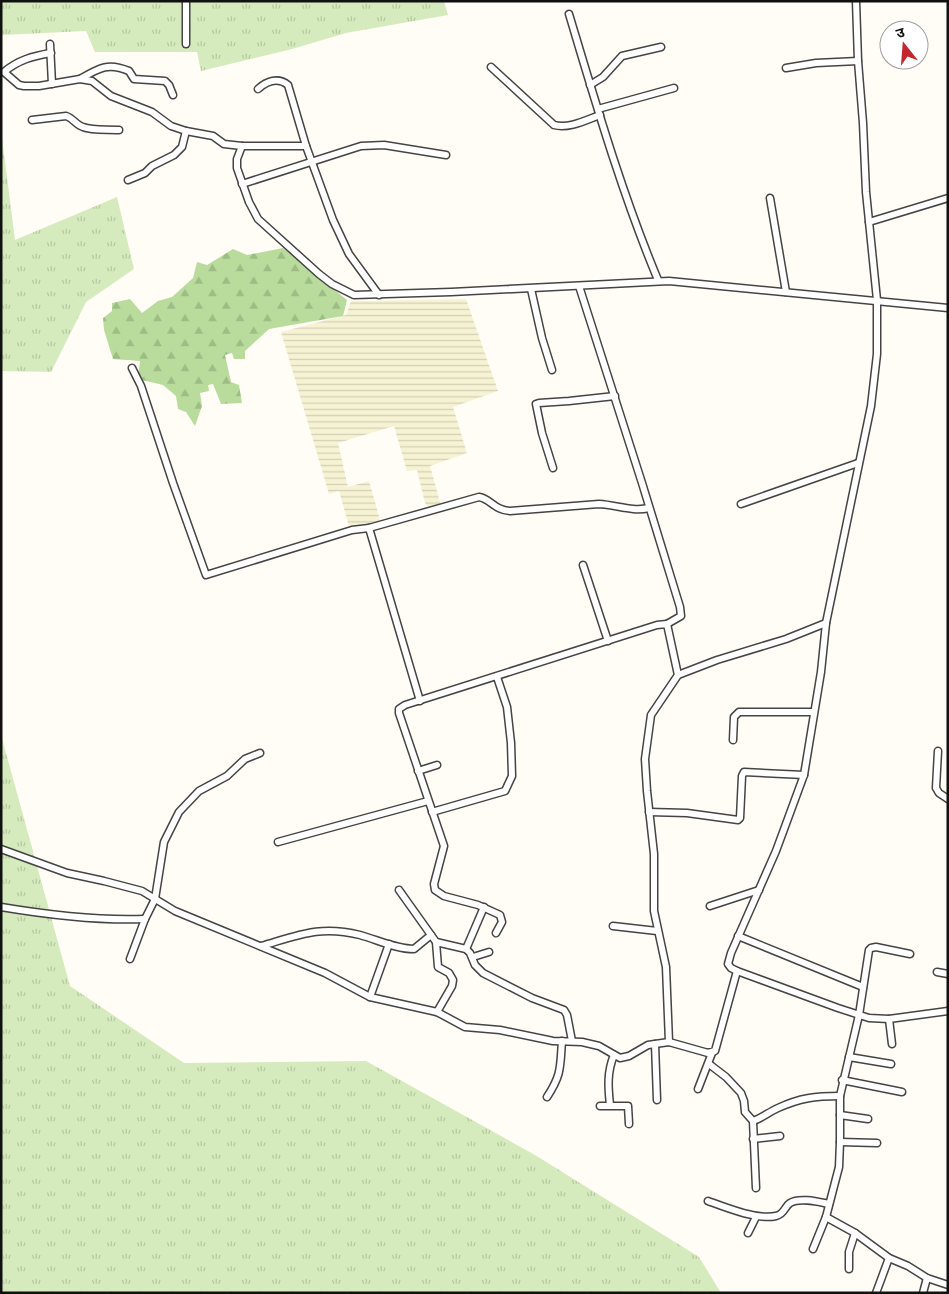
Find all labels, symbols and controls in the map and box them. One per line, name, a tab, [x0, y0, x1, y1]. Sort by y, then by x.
north arrow	[879, 20, 929, 70]
text: उ	[893, 22, 908, 44]

